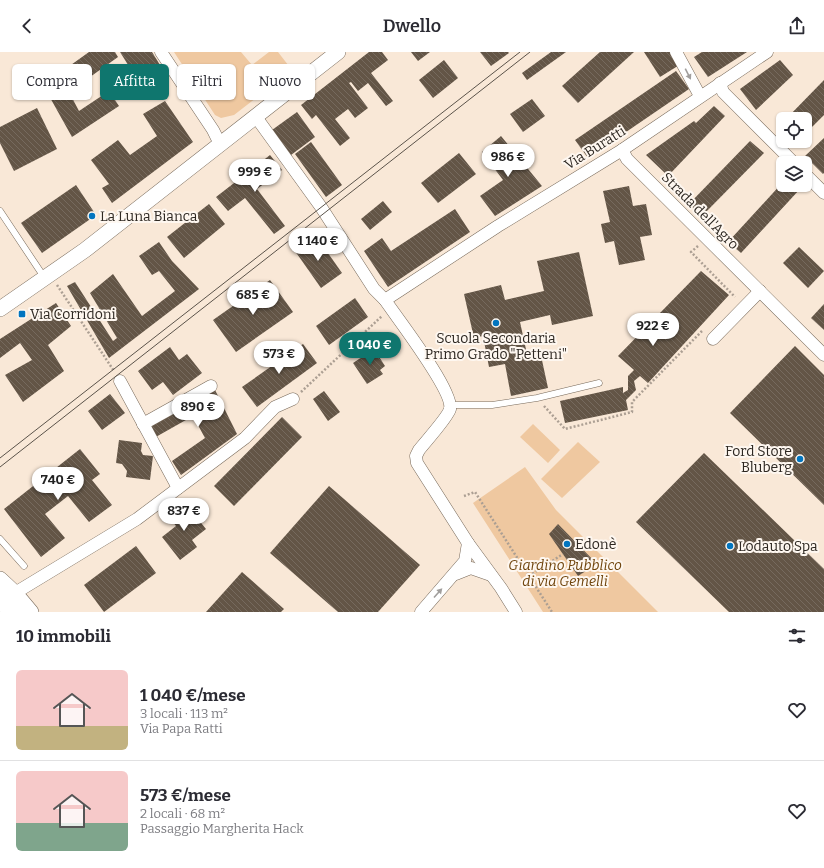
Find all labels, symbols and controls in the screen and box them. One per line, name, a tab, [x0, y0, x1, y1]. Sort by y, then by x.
icon: back	[16, 15, 38, 37]
text: Dwello	[383, 15, 441, 37]
icon: share	[786, 15, 808, 37]
chip: Compra	[12, 64, 92, 100]
chip: Affitta	[100, 64, 169, 100]
chip: Filtri	[177, 64, 236, 100]
chip: Nuovo	[244, 64, 315, 100]
one-way arrow	[685, 68, 691, 79]
map controls	[776, 112, 812, 192]
button: locate	[776, 112, 812, 148]
street label: Via Buratti	[561, 123, 629, 173]
pin: 986 €	[480, 144, 536, 178]
text: 986 €	[491, 149, 525, 164]
button: layers	[776, 156, 812, 192]
pin: 999 €	[227, 159, 283, 193]
text: 999 €	[238, 164, 272, 179]
street label: Strada dell'Agro	[658, 169, 742, 253]
place label: La Luna Bianca	[100, 208, 198, 225]
marker: La Luna Bianca	[87, 211, 97, 221]
pin: 1 140 €	[281, 228, 355, 262]
text: 1 140 €	[297, 233, 339, 248]
pin: 685 €	[225, 282, 281, 316]
text: 685 €	[236, 287, 270, 302]
place label: Via Corridoni	[30, 306, 116, 323]
marker: Via Corridoni	[17, 309, 27, 319]
pin: 922 €	[625, 313, 681, 347]
marker: Scuola Secondaria Primo Grado "Petteni"	[491, 318, 501, 328]
text: 922 €	[636, 318, 670, 333]
place label: Scuola Secondaria Primo Grado "Petteni"	[425, 330, 567, 363]
pin: 1 040 €	[333, 332, 407, 366]
text: 1 040 €	[348, 337, 392, 352]
pin: 573 €	[251, 341, 307, 375]
text: 573 €	[263, 346, 295, 361]
pin: 890 €	[170, 394, 226, 428]
text: 890 €	[180, 399, 216, 414]
place label: Ford Store Bluberg	[725, 443, 792, 476]
marker: Ford Store Bluberg	[795, 454, 805, 464]
pin: 740 €	[30, 467, 86, 501]
text: 740 €	[41, 472, 75, 487]
pin: 837 €	[156, 498, 212, 532]
text: 837 €	[167, 503, 201, 518]
place label: Edonè	[575, 536, 616, 553]
place label: Lodauto Spa	[738, 538, 818, 555]
marker: Edonè	[562, 539, 572, 549]
marker: Lodauto Spa	[725, 541, 735, 551]
park label: Giardino Pubblico di via Gemelli	[508, 557, 622, 590]
one-way arrow	[433, 588, 443, 598]
icon: filters	[786, 625, 808, 647]
text: 10 immobili	[16, 626, 111, 647]
text: 1 040 €/mese	[140, 685, 246, 706]
icon: home	[48, 686, 96, 734]
icon: heart	[786, 699, 808, 721]
text: 3 locali · 113 m²	[140, 706, 228, 721]
text: Via Papa Ratti	[140, 721, 223, 736]
text: 573 €/mese	[140, 785, 231, 806]
icon: home	[48, 787, 96, 835]
icon: heart	[786, 800, 808, 822]
text: 2 locali · 68 m²	[140, 806, 225, 821]
text: Passaggio Margherita Hack	[140, 821, 304, 836]

